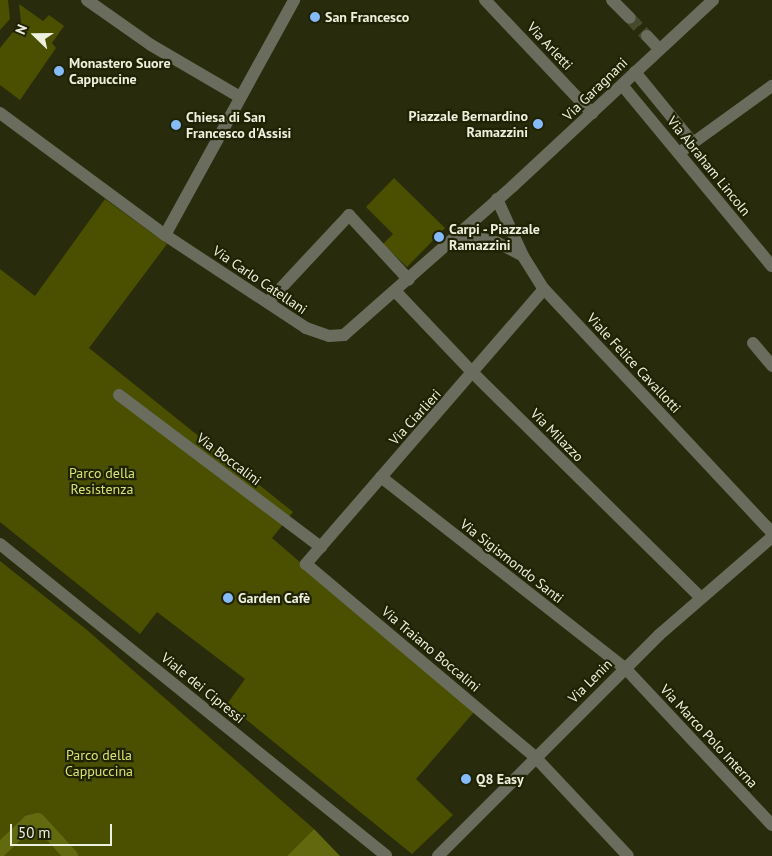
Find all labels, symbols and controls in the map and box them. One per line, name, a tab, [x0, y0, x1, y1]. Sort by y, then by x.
place label: San Francesco	[325, 9, 409, 25]
north arrow	[10, 10, 60, 60]
marker: San Francesco	[309, 11, 321, 23]
street label: Via Arletti	[523, 18, 577, 74]
text: N	[11, 22, 31, 37]
street label: Via Garagnani	[559, 54, 631, 124]
place label: Monastero Suore Cappuccine	[69, 55, 171, 88]
marker: Monastero Suore Cappuccine	[53, 65, 65, 77]
place label: Piazzale Bernardino Ramazzini	[408, 108, 528, 140]
place label: Chiesa di San Francesco d'Assisi	[186, 109, 291, 142]
street label: Via Abraham Lincoln	[664, 113, 754, 219]
marker: Piazzale Bernardino Ramazzini	[532, 118, 544, 130]
marker: Chiesa di San Francesco d'Assisi	[170, 119, 182, 131]
place label: Carpi - Piazzale Ramazzini	[449, 221, 542, 253]
marker: Carpi - Piazzale Ramazzini	[433, 231, 445, 243]
street label: Via Carlo Catellani	[210, 242, 310, 318]
street label: Viale Felice Cavallotti	[584, 310, 684, 416]
street label: Via Ciarlieri	[386, 386, 444, 448]
street label: Via Milazzo	[527, 405, 587, 465]
street label: Via Boccalini	[193, 429, 265, 489]
park label: Parco della Resistenza	[69, 465, 135, 498]
street label: Via Sigismondo Santi	[457, 515, 567, 607]
place label: Garden Cafè	[238, 590, 310, 606]
marker: Garden Cafè	[222, 592, 234, 604]
street label: Via Traiano Boccalini	[378, 603, 484, 695]
street label: Viale dei Cipressi	[158, 649, 248, 727]
street label: Via Lenin	[565, 656, 615, 706]
street label: Via Marco Polo Interna	[657, 681, 761, 791]
park label: Parco della Cappuccina	[65, 747, 133, 780]
place label: Q8 Easy	[476, 771, 524, 787]
marker: Q8 Easy	[460, 773, 472, 785]
scale bar	[12, 814, 115, 846]
text: 50 m	[18, 823, 51, 842]

